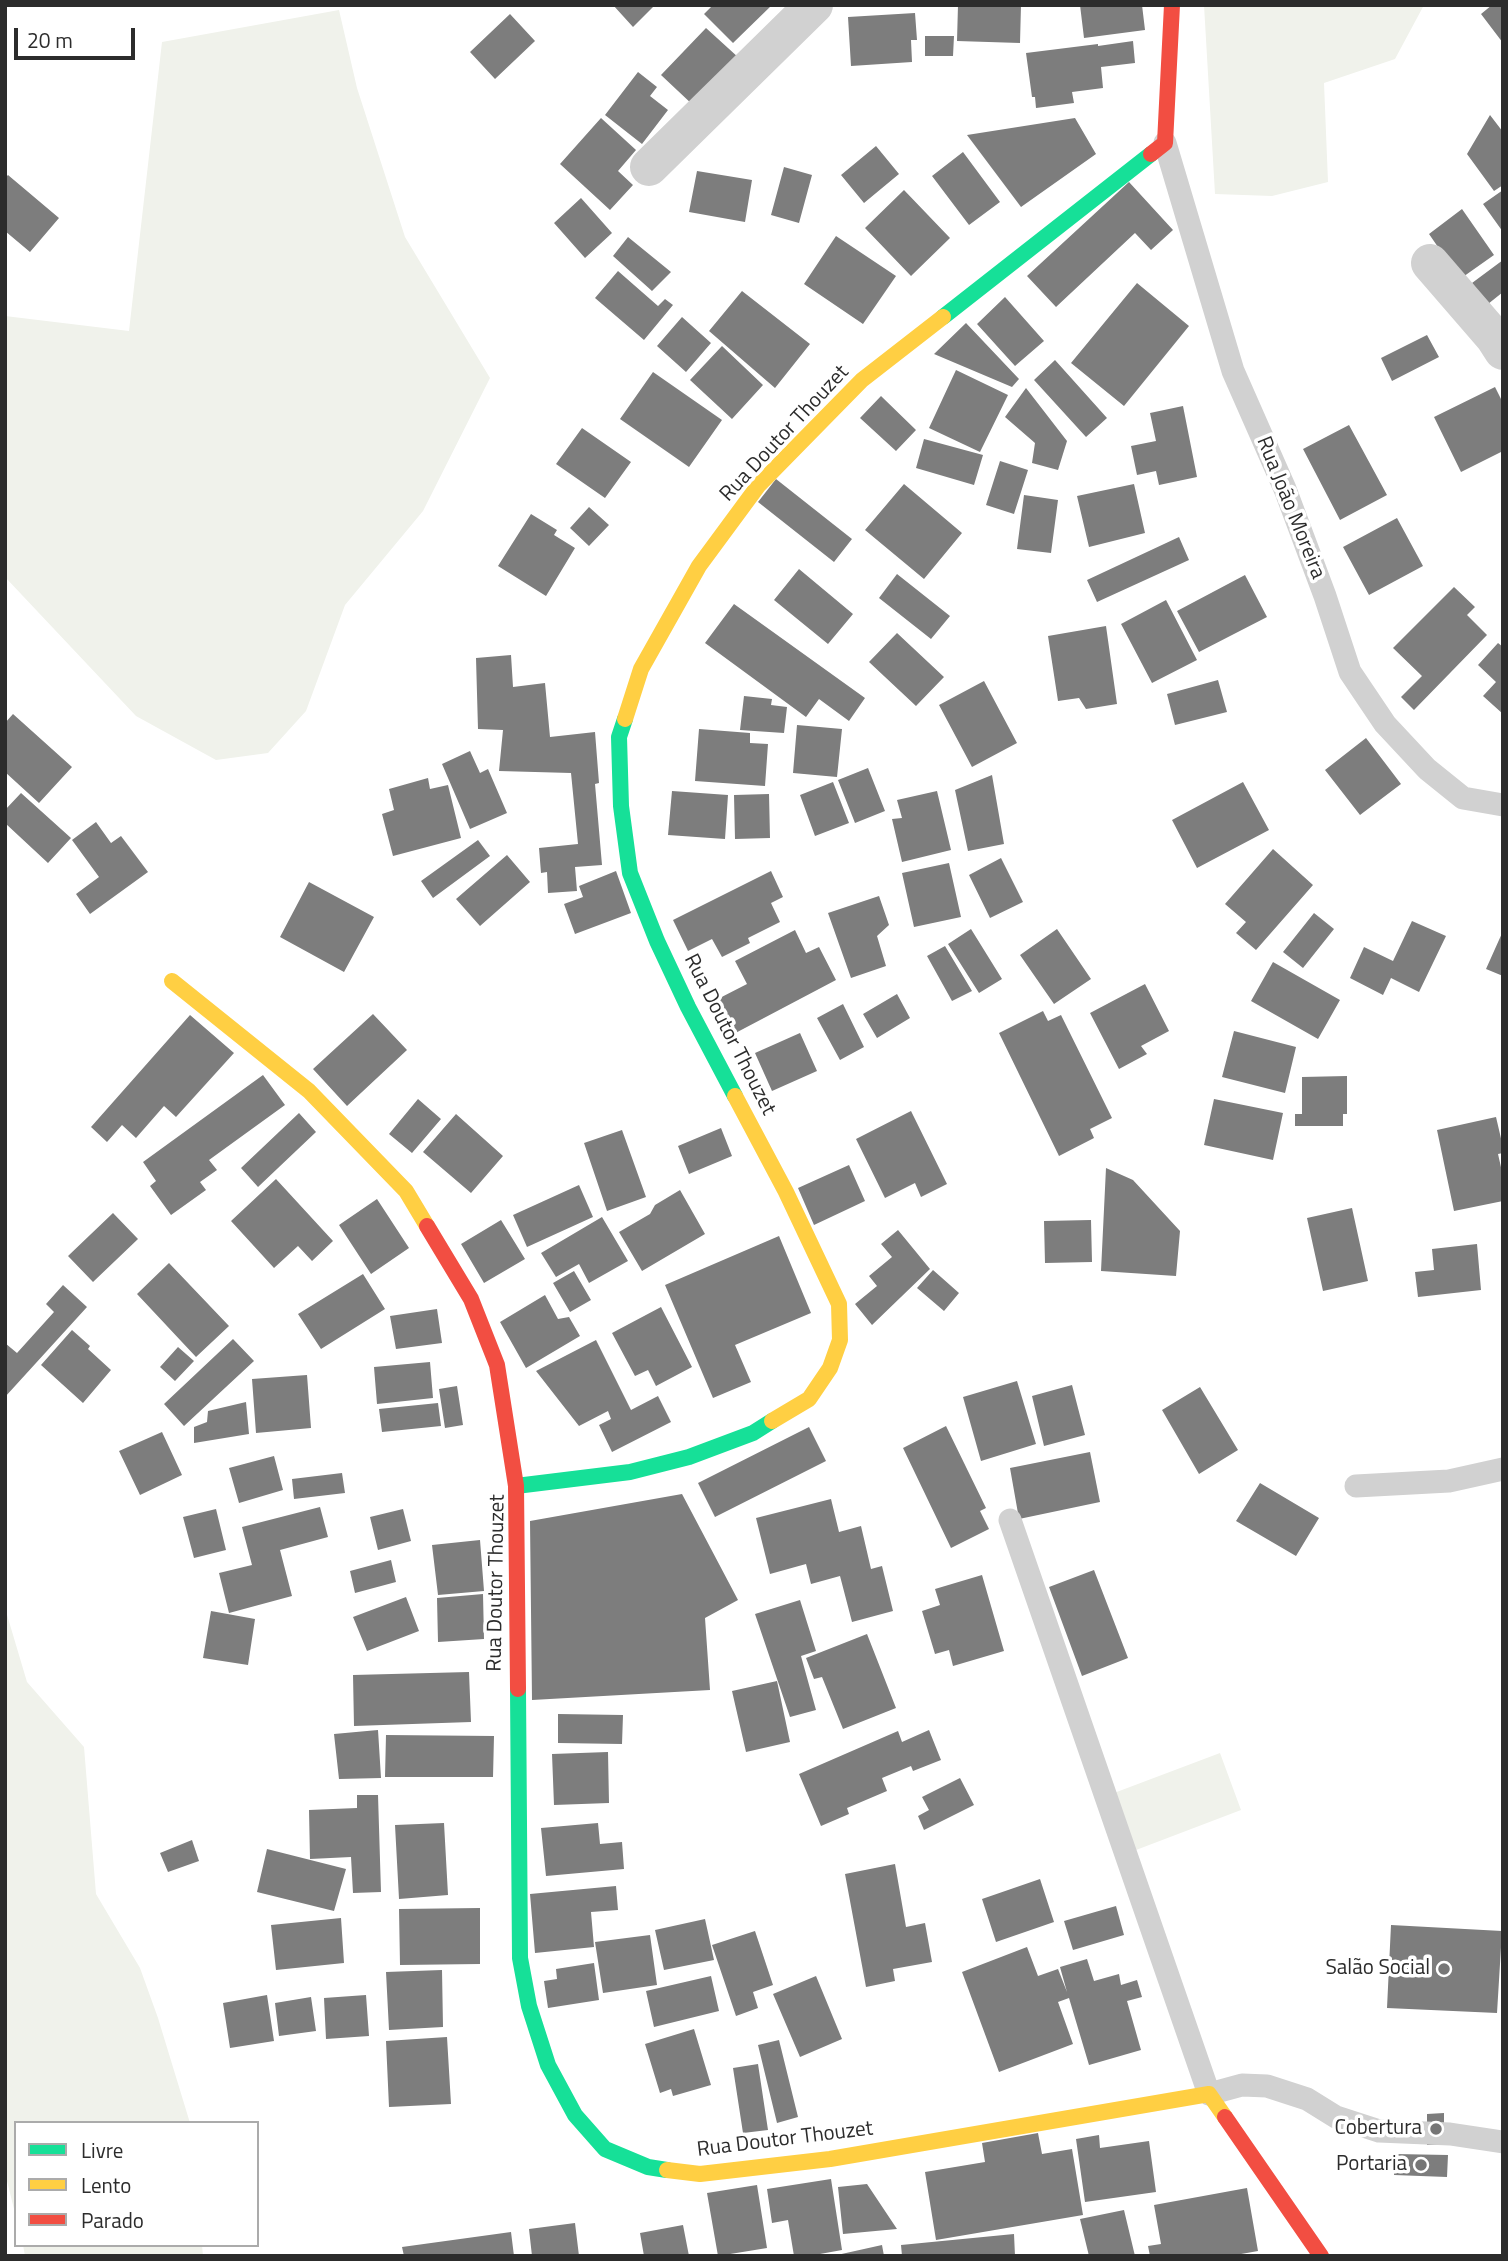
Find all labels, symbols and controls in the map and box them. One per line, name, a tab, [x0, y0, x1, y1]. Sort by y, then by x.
scale bar	[18, 14, 138, 58]
text: 20 m	[27, 24, 73, 56]
street label: Rua Doutor Thouzet	[715, 361, 855, 507]
street label: Rua João Moreira	[1250, 433, 1330, 583]
street label: Rua Doutor Thouzet	[678, 950, 780, 1120]
street label: Rua Doutor Thouzet	[483, 1494, 511, 1672]
place label: Salão Social	[1325, 1956, 1430, 1982]
marker: Salão Social	[1436, 1961, 1452, 1977]
place label: Cobertura	[1334, 2116, 1422, 2142]
street label: Rua Doutor Thouzet	[695, 2117, 875, 2163]
legend	[14, 2121, 259, 2247]
marker: Cobertura	[1428, 2121, 1444, 2137]
text: Livre	[81, 2134, 123, 2166]
place label: Portaria	[1336, 2152, 1407, 2178]
marker: Portaria	[1413, 2157, 1429, 2173]
text: Lento	[81, 2169, 131, 2201]
text: Parado	[81, 2204, 144, 2236]

